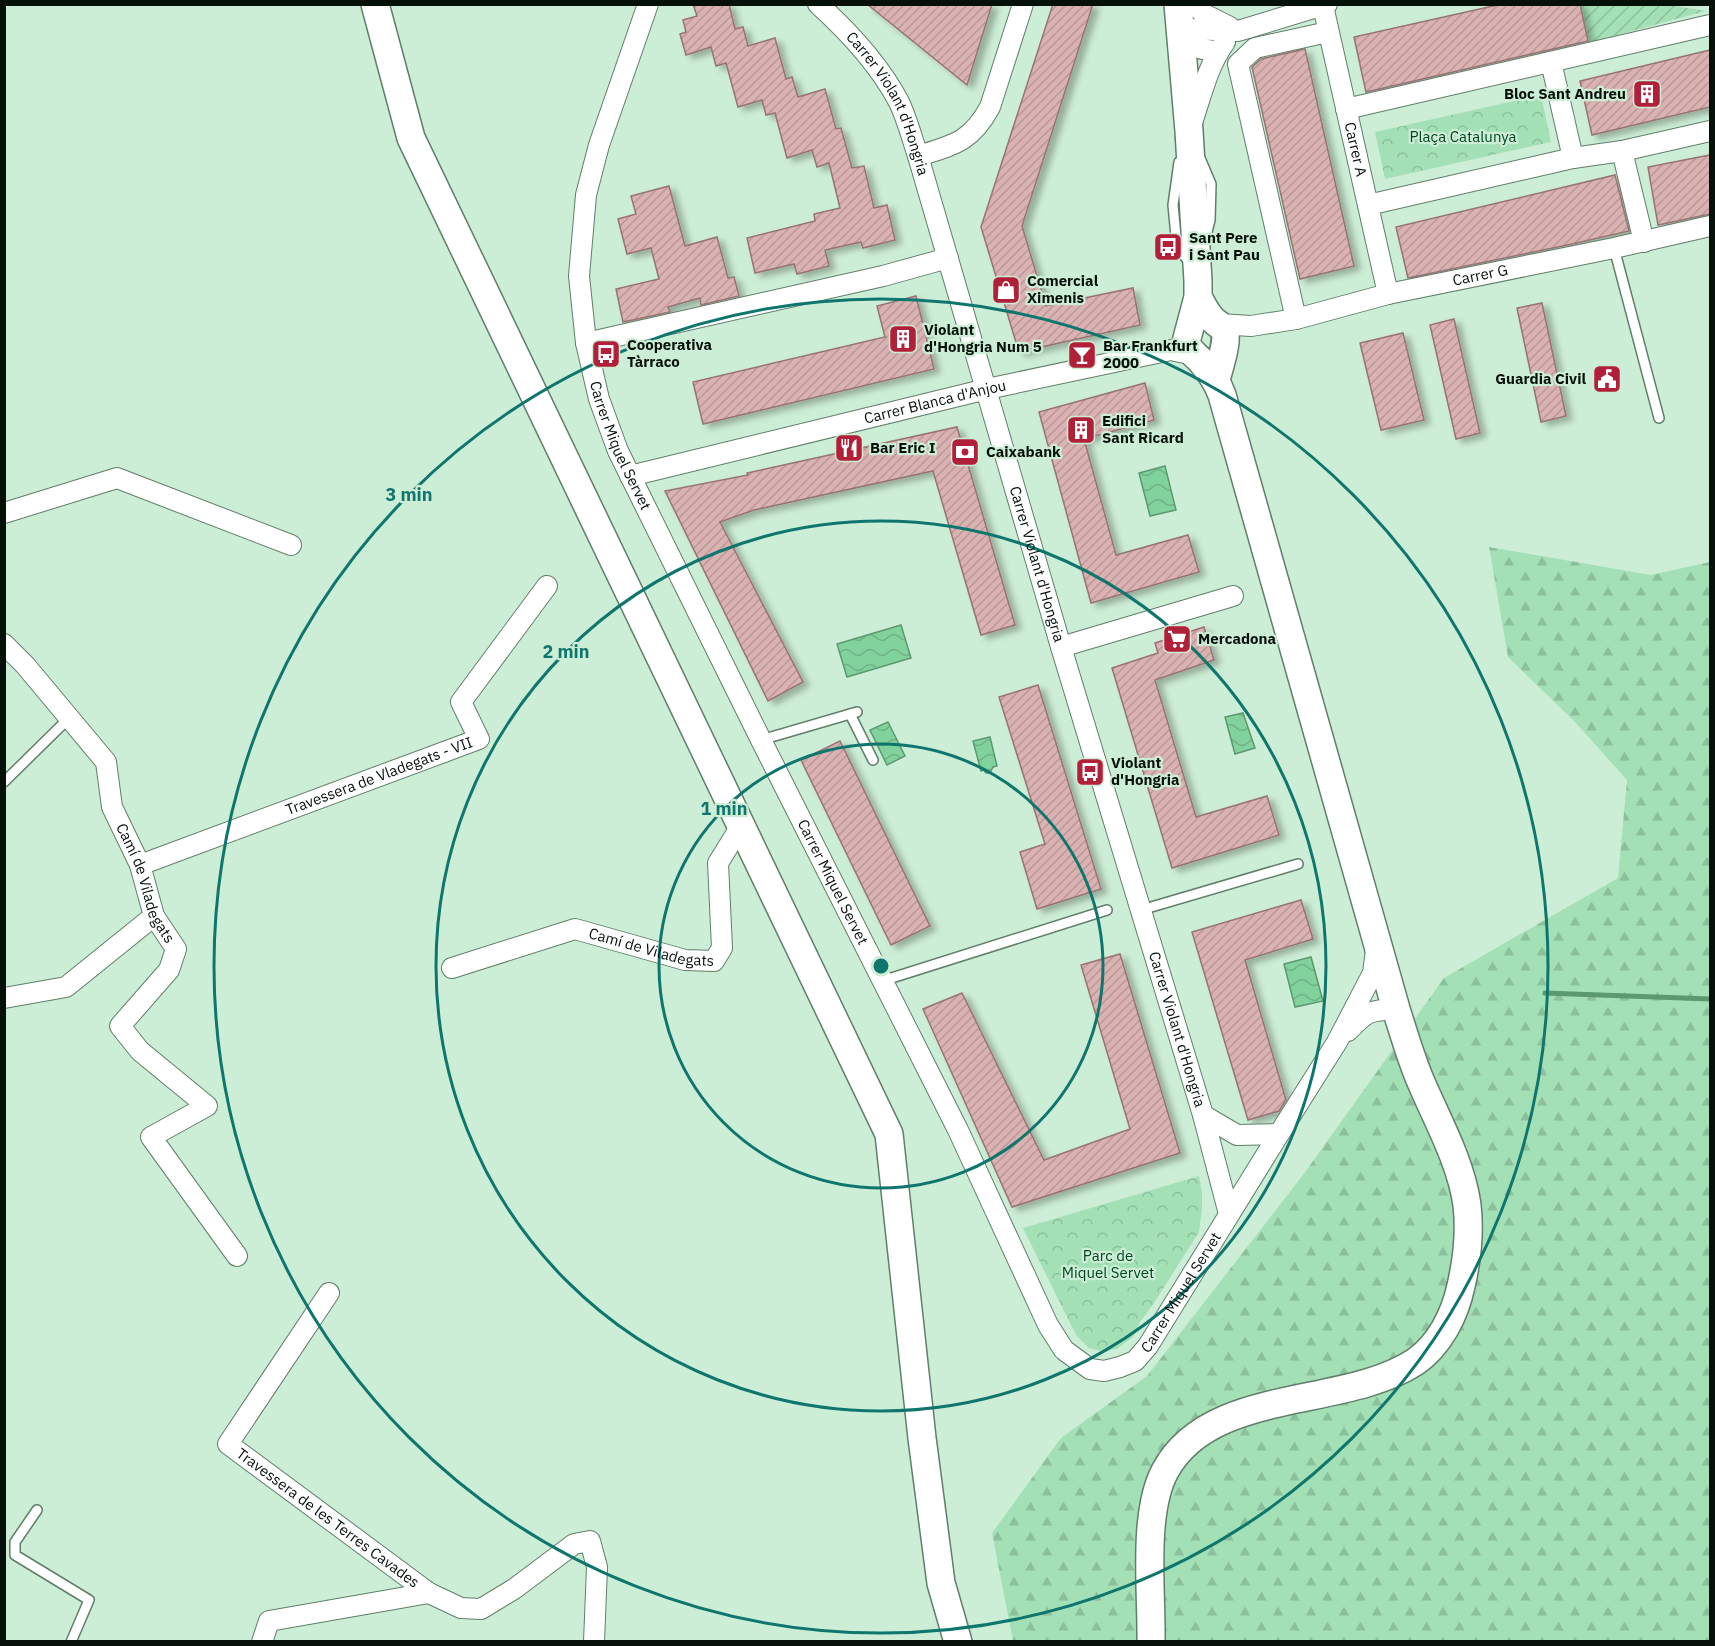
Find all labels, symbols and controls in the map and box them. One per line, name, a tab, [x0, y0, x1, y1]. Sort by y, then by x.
street label: Carrer Violant d'Hongria	[842, 27, 933, 177]
building icon: Bloc Sant Andreu	[1631, 78, 1663, 110]
place label: Bloc Sant Andreu	[1504, 84, 1626, 103]
street label: Carrer A	[1341, 120, 1371, 179]
park label: Plaça Catalunya	[1409, 127, 1517, 146]
place label: Sant Pere i Sant Pau	[1189, 228, 1260, 264]
bus stop icon: Sant Pere i Sant Pau	[1152, 231, 1184, 263]
street label: Carrer G	[1451, 260, 1509, 290]
place label: Comercial Ximenis	[1027, 271, 1099, 307]
shop icon: Comercial Ximenis	[990, 274, 1022, 306]
place label: Violant d'Hongria Num 5	[924, 320, 1042, 356]
building icon: Violant d'Hongria Num 5	[887, 323, 919, 355]
place label: Cooperativa Tàrraco	[627, 335, 713, 371]
place label: Bar Frankfurt 2000	[1103, 336, 1198, 372]
bus stop icon: Cooperativa Tàrraco	[590, 338, 622, 370]
bar icon: Bar Frankfurt 2000	[1066, 339, 1098, 371]
public building icon: Guardia Civil	[1591, 363, 1623, 395]
place label: Guardia Civil	[1495, 369, 1586, 388]
street label: Carrer Blanca d'Anjou	[862, 375, 1008, 428]
street label: Carrer Miquel Servet	[586, 379, 656, 513]
place label: Edifici Sant Ricard	[1102, 411, 1184, 447]
building icon: Edifici Sant Ricard	[1065, 414, 1097, 446]
restaurant icon: Bar Eric I	[833, 432, 865, 464]
bank icon: Caixabank	[949, 436, 981, 468]
place label: Bar Eric I	[870, 438, 935, 457]
place label: Caixabank	[986, 442, 1061, 461]
text: 3 min	[385, 483, 433, 506]
street label: Carrer Violant d'Hongria	[1006, 484, 1069, 644]
supermarket icon: Mercadona	[1161, 623, 1193, 655]
place label: Mercadona	[1198, 629, 1277, 648]
text: 2 min	[542, 640, 590, 663]
street label: Travessera de Vladegats - VII	[283, 732, 475, 819]
place label: Violant d'Hongria	[1111, 753, 1180, 789]
bus stop icon: Violant d'Hongria	[1074, 756, 1106, 788]
text: 1 min	[700, 797, 748, 820]
street label: Carrer Miquel Servet	[794, 816, 873, 948]
street label: Camí de Viladegats	[112, 820, 179, 946]
street label: Camí de Viladegats	[587, 923, 714, 970]
street label: Carrer Violant d'Hongria	[1145, 949, 1210, 1109]
centre of rings	[871, 956, 891, 976]
street label: Carrer Miquel Servet	[1136, 1229, 1225, 1357]
park label: Parc de Miquel Servet	[1062, 1246, 1154, 1282]
street label: Travessera de les Terres Cavades	[233, 1444, 423, 1592]

